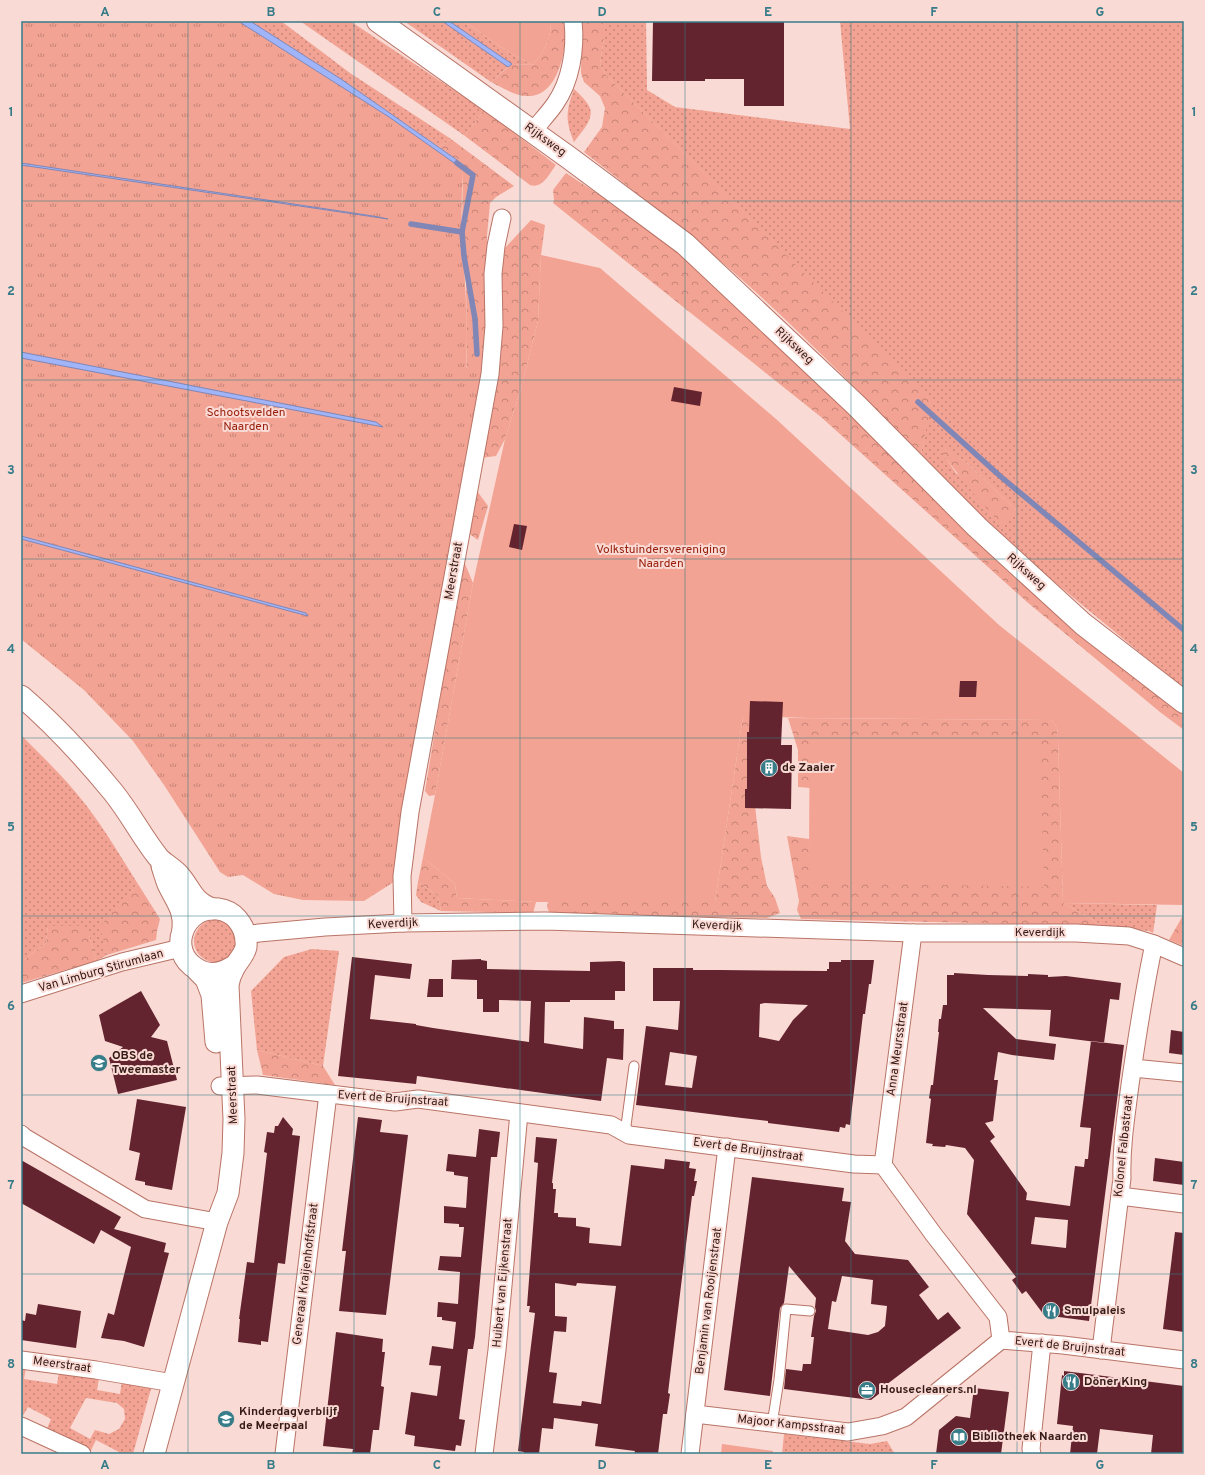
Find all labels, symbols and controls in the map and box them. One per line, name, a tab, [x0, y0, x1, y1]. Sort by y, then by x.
text: A	[100, 5, 110, 21]
text: B	[267, 5, 276, 21]
text: C	[433, 5, 441, 21]
text: D	[597, 5, 607, 21]
text: E	[764, 5, 772, 21]
text: F	[930, 5, 938, 21]
text: G	[1096, 5, 1105, 21]
text: 1	[8, 105, 14, 121]
text: 1	[1191, 105, 1197, 121]
street label: Rijksweg	[521, 119, 569, 161]
text: 2	[7, 284, 15, 300]
text: 2	[1190, 284, 1198, 300]
street label: Rijksweg	[771, 324, 817, 368]
park label: Schootsvelden Naarden	[207, 405, 285, 435]
text: 3	[7, 463, 15, 479]
text: 3	[1190, 463, 1198, 479]
street label: Meerstraat	[441, 541, 467, 601]
park label: Volkstuindersvereniging Naarden	[596, 542, 726, 572]
street label: Rijksweg	[1003, 550, 1049, 594]
text: 4	[7, 642, 15, 658]
text: 4	[1190, 642, 1198, 658]
building icon: de Zaaier	[759, 758, 779, 778]
place label: de Zaaier	[782, 760, 835, 776]
text: 5	[7, 820, 15, 836]
text: 5	[1190, 820, 1198, 836]
street label: Keverdijk	[367, 915, 419, 933]
street label: Keverdijk	[692, 917, 742, 935]
street label: Keverdijk	[1015, 925, 1065, 941]
street label: Van Limburg Stirumlaan	[37, 946, 165, 996]
text: 6	[7, 999, 15, 1015]
text: 6	[1190, 999, 1198, 1015]
street label: Anna Meursstraat	[883, 1001, 913, 1097]
place label: OBS de Tweemaster	[112, 1048, 180, 1078]
school or university icon: OBS de Tweemaster	[89, 1053, 109, 1073]
street label: Meerstraat	[224, 1065, 242, 1125]
street label: Evert de Bruijnstraat	[337, 1087, 449, 1111]
street label: Kolonel Falbastraat	[1111, 1094, 1137, 1198]
street label: Evert de Bruijnstraat	[692, 1134, 804, 1166]
text: 7	[8, 1178, 15, 1194]
text: 7	[1191, 1178, 1198, 1194]
street label: Generaal Kraijenhoffstraat	[289, 1202, 323, 1346]
street label: Huibert van Eijkenstraat	[489, 1218, 517, 1348]
street label: Benjamin van Rooijenstraat	[692, 1227, 726, 1375]
restaurant icon: Smulpaleis	[1041, 1301, 1061, 1321]
place label: Smulpaleis	[1064, 1303, 1126, 1319]
street label: Evert de Bruijnstraat	[1014, 1333, 1126, 1361]
street label: Meerstraat	[32, 1353, 92, 1377]
text: 8	[7, 1357, 15, 1373]
text: 8	[1190, 1357, 1198, 1373]
restaurant icon: Döner King	[1061, 1372, 1081, 1392]
place label: Döner King	[1084, 1374, 1147, 1390]
office icon: Housecleaners.nl	[857, 1380, 877, 1400]
place label: Housecleaners.nl	[880, 1382, 977, 1398]
place label: Kinderdagverblijf de Meerpaal	[239, 1404, 338, 1434]
school or university icon: Kinderdagverblijf de Meerpaal	[216, 1409, 236, 1429]
street label: Majoor Kampsstraat	[737, 1411, 845, 1439]
library icon: Bibliotheek Naarden	[949, 1427, 969, 1447]
place label: Bibliotheek Naarden	[972, 1429, 1087, 1445]
text: A	[100, 1458, 110, 1474]
text: B	[267, 1458, 276, 1474]
text: C	[433, 1458, 441, 1474]
text: D	[597, 1458, 607, 1474]
text: E	[764, 1458, 772, 1474]
text: F	[930, 1458, 938, 1474]
text: G	[1096, 1458, 1105, 1474]

